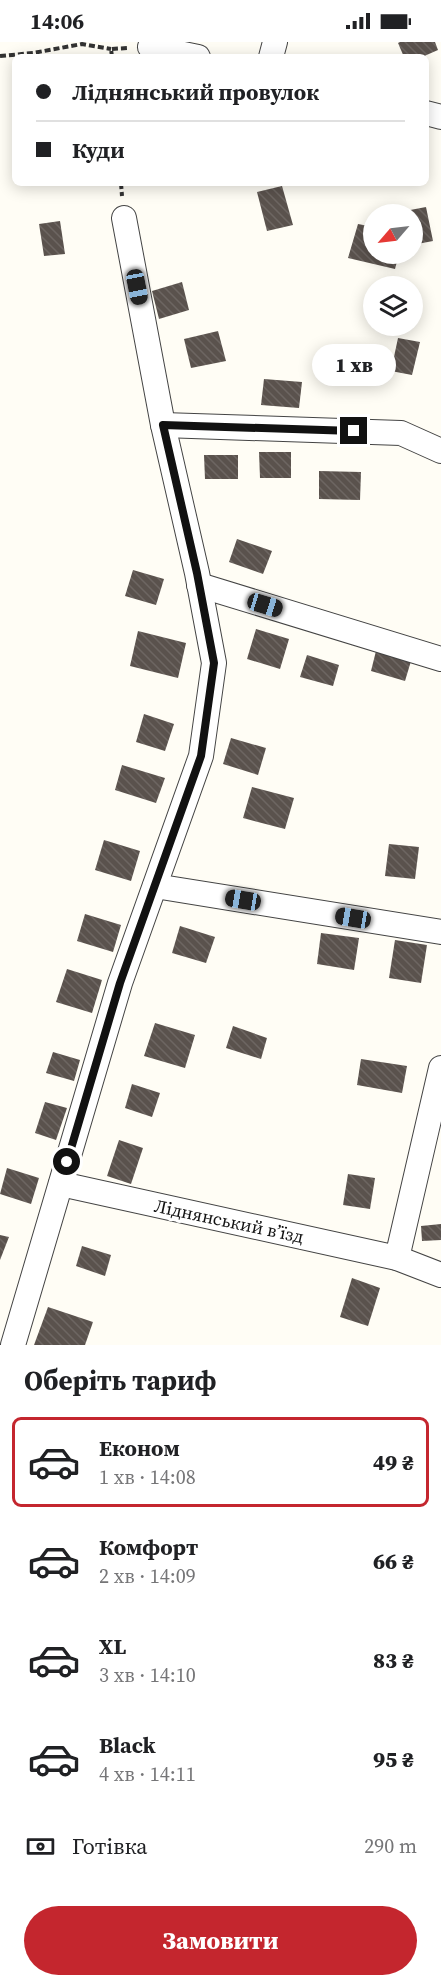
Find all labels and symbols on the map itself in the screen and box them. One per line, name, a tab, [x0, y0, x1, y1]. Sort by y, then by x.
north arrow	[363, 204, 423, 264]
car	[125, 268, 149, 306]
callout: 1 хв	[312, 344, 396, 386]
route end	[340, 417, 367, 444]
car	[245, 591, 285, 619]
car	[224, 888, 262, 912]
car	[334, 906, 372, 930]
route start	[53, 1148, 80, 1175]
street label: Ліднянський в’їзд	[152, 1193, 306, 1249]

